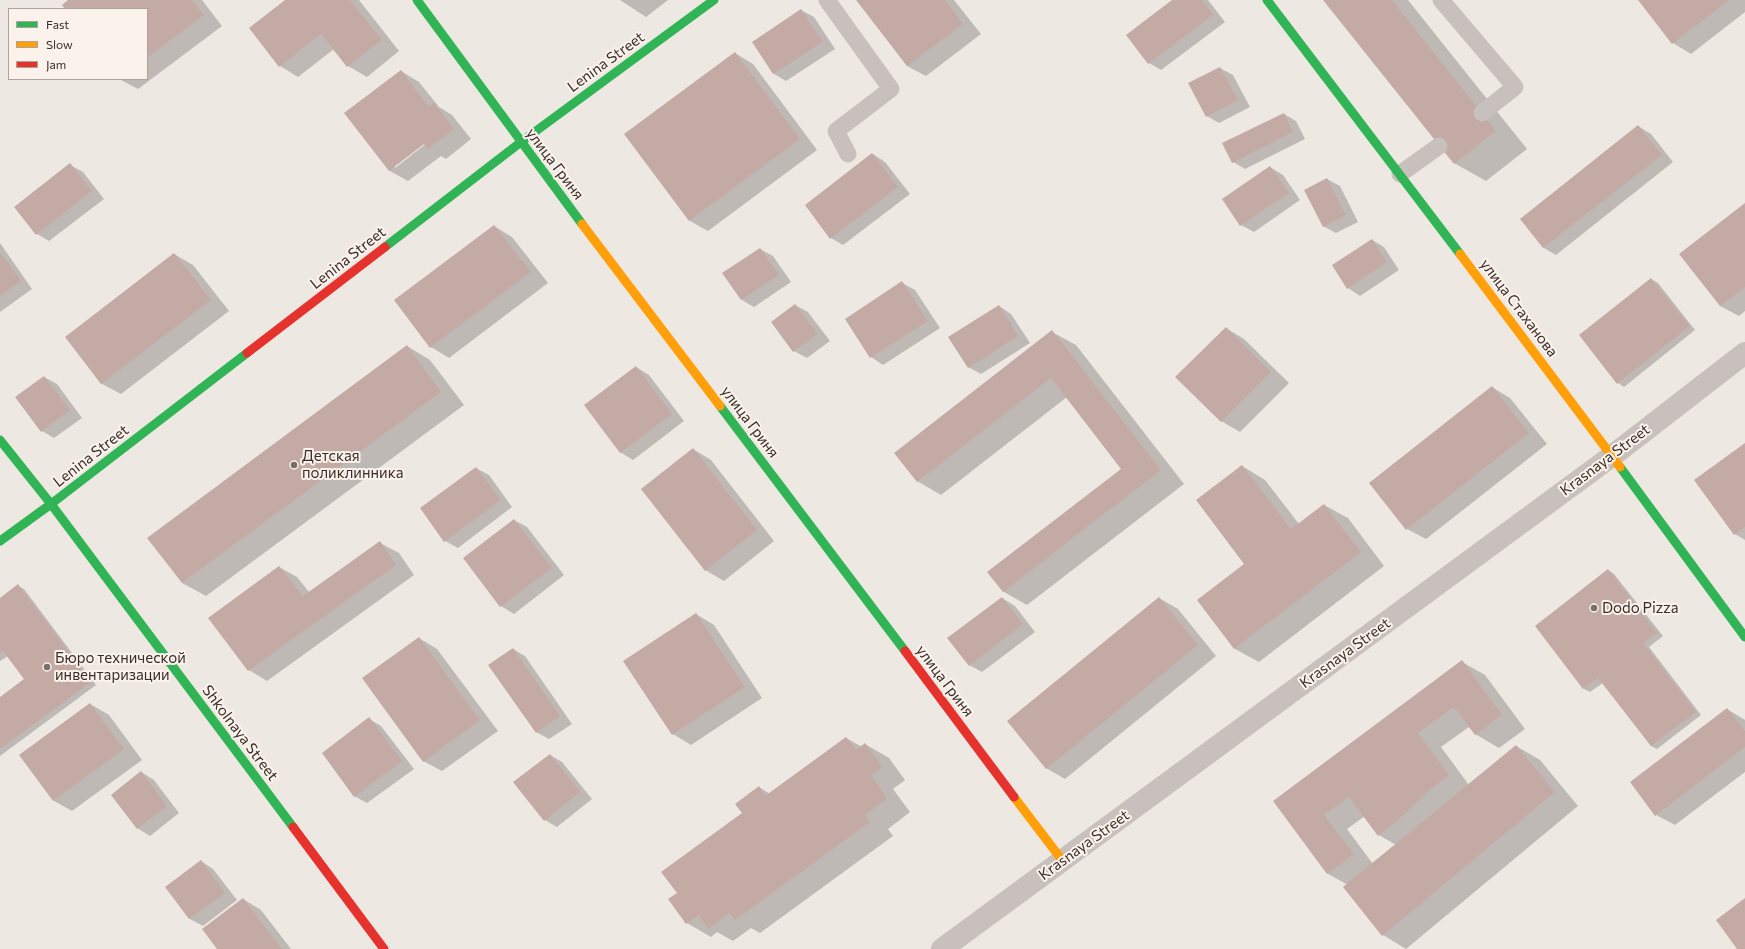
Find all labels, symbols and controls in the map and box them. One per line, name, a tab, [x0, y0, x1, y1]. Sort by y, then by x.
legend	[8, 8, 148, 80]
text: Fast	[46, 17, 69, 31]
street label: Lenina Street	[564, 28, 648, 96]
text: Slow	[46, 37, 73, 51]
text: Jam	[46, 57, 66, 71]
street label: улица Гриня	[522, 125, 588, 203]
street label: Lenina Street	[307, 223, 389, 293]
street label: улица Стаханова	[1476, 256, 1562, 360]
street label: улица Гриня	[717, 383, 783, 461]
street label: Krasnaya Street	[1557, 420, 1653, 500]
street label: Lenina Street	[50, 421, 132, 491]
place label: Детская поликлинника	[302, 447, 403, 482]
marker: Детская поликлинника	[289, 460, 299, 470]
place label: Dodo Pizza	[1602, 599, 1679, 617]
marker: Dodo Pizza	[1589, 603, 1599, 613]
street label: Krasnaya Street	[1296, 614, 1394, 692]
street label: улица Гриня	[912, 642, 978, 720]
place label: Бюро технической инвентаризации	[55, 649, 186, 684]
marker: Бюро технической инвентаризации	[42, 662, 52, 672]
street label: Shkolnaya Street	[198, 682, 282, 784]
street label: Krasnaya Street	[1035, 806, 1133, 884]

